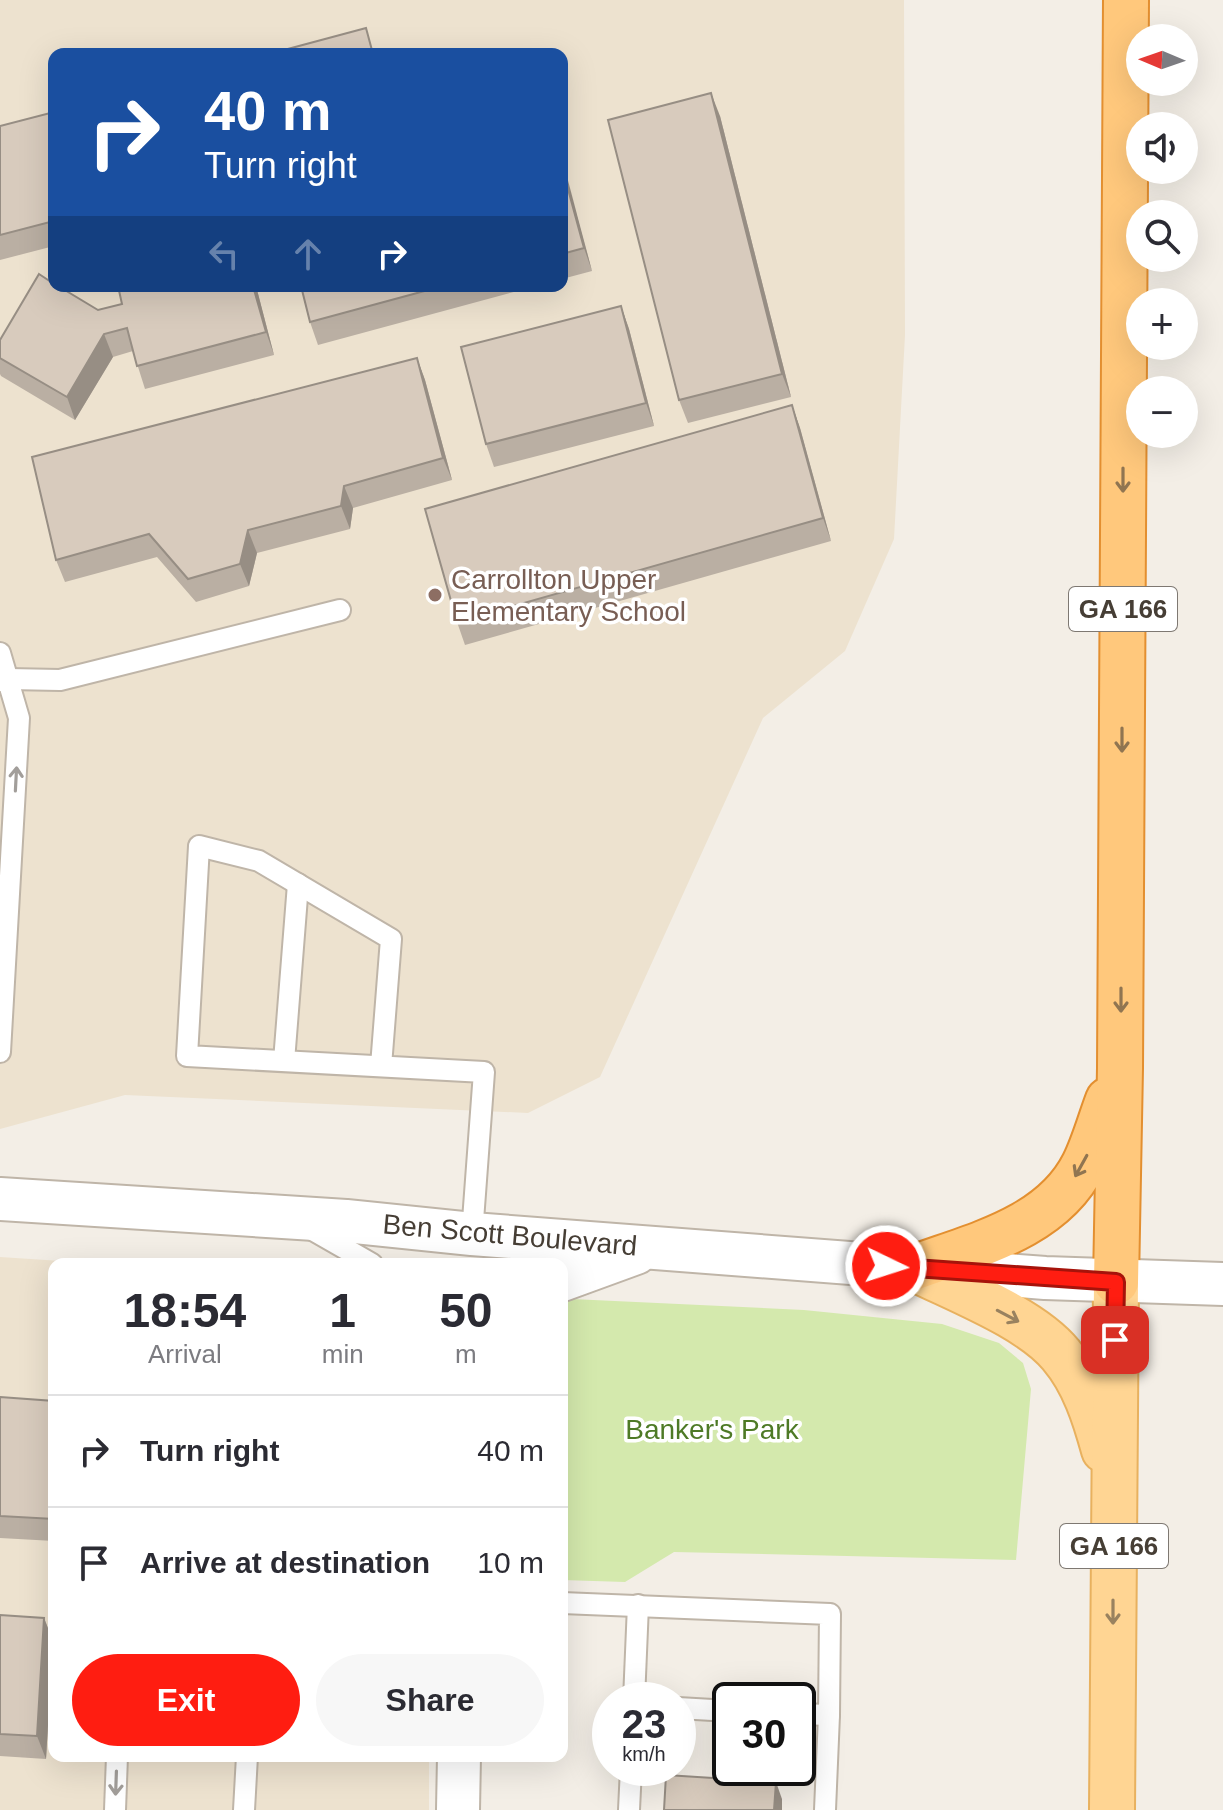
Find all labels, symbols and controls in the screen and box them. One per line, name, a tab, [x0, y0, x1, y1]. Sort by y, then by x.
north arrow	[1126, 24, 1198, 96]
map controls	[1126, 24, 1198, 448]
text: 40 m	[204, 79, 332, 142]
icon: right	[72, 80, 176, 184]
button: sound	[1126, 112, 1198, 184]
text: Turn right	[204, 145, 357, 186]
button: search	[1126, 200, 1198, 272]
icon: left	[202, 232, 246, 276]
icon: ahead	[286, 232, 330, 276]
icon: right	[370, 232, 414, 276]
button: +	[1126, 288, 1198, 360]
button: −	[1126, 376, 1198, 448]
one-way arrow	[1115, 466, 1131, 493]
place label: Carrollton Upper Elementary School	[451, 564, 686, 627]
marker: Carrollton Upper Elementary School	[426, 586, 444, 604]
road number: GA 166	[1069, 587, 1177, 631]
one-way arrow	[1114, 726, 1130, 753]
one-way arrow	[9, 766, 24, 793]
one-way arrow	[1113, 986, 1129, 1013]
one-way arrow	[1073, 1154, 1089, 1177]
street label: Ben Scott Boulevard	[381, 1208, 639, 1262]
position arrow	[844, 1224, 928, 1308]
text: 18:54	[123, 1284, 246, 1337]
text: 1	[329, 1284, 356, 1337]
text: 50	[439, 1284, 493, 1337]
pin	[1081, 1306, 1149, 1374]
one-way arrow	[995, 1309, 1019, 1325]
icon: arrive	[1093, 1318, 1137, 1362]
text: Arrival	[148, 1339, 222, 1369]
text: min	[322, 1339, 364, 1369]
text: m	[455, 1339, 477, 1369]
park label: Banker's Park	[625, 1414, 800, 1445]
icon: right	[72, 1429, 116, 1473]
text: Turn right	[140, 1434, 279, 1467]
text: 40 m	[477, 1434, 544, 1467]
road number: GA 166	[1060, 1524, 1168, 1568]
icon: arrive	[72, 1541, 116, 1585]
text: Arrive at destination	[140, 1546, 430, 1579]
text: 10 m	[477, 1546, 544, 1579]
one-way arrow	[1105, 1598, 1121, 1625]
button: Exit	[72, 1654, 300, 1746]
button: Share	[316, 1654, 544, 1746]
speed limit sign: 30	[712, 1682, 816, 1786]
text: 23	[622, 1702, 666, 1746]
text: km/h	[622, 1743, 666, 1765]
one-way arrow	[108, 1769, 123, 1796]

